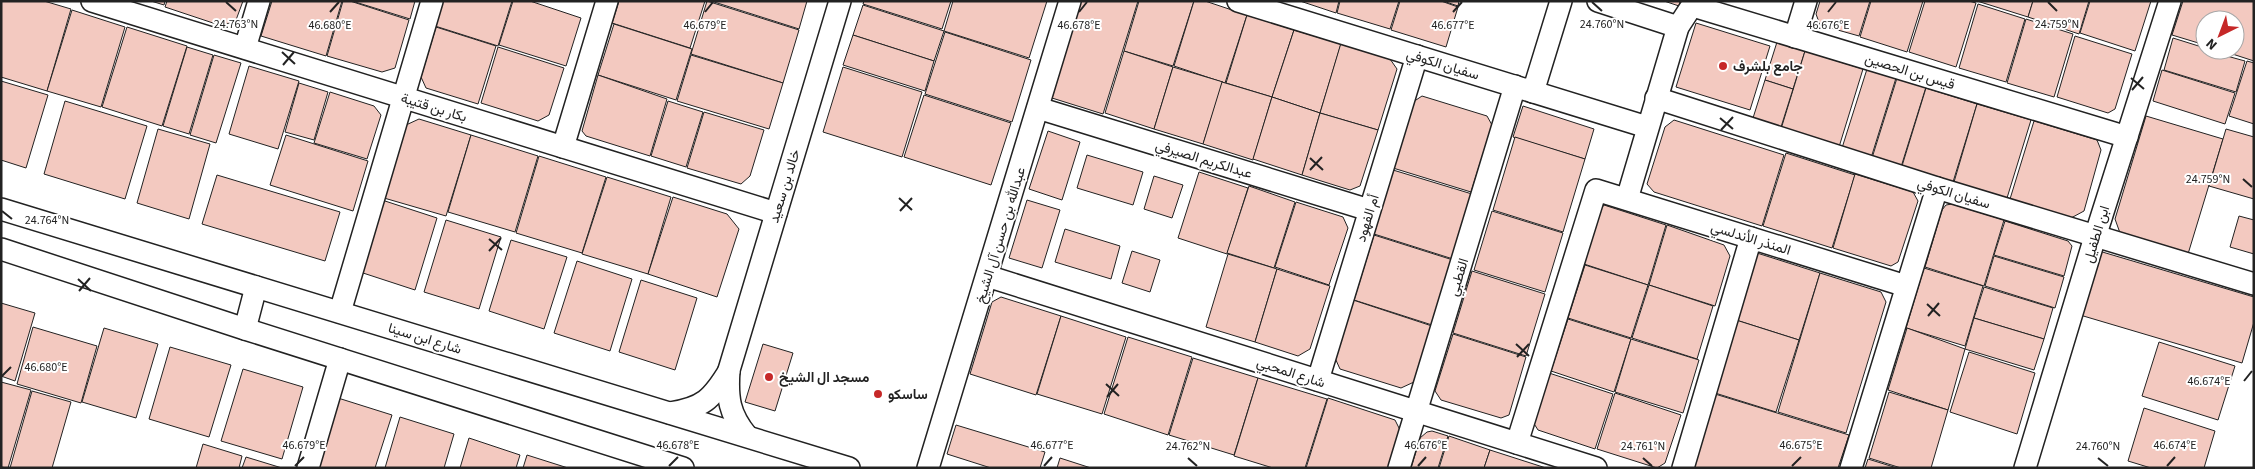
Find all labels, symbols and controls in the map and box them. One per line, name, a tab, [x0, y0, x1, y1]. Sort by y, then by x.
north arrow	[2195, 10, 2245, 60]
text: 24.763°N	[214, 16, 258, 33]
text: 24.760°N	[1580, 16, 1624, 33]
text: 24.759°N	[2035, 16, 2079, 33]
text: 46.680°E	[308, 17, 352, 34]
text: 46.679°E	[683, 17, 727, 34]
text: 46.678°E	[1057, 17, 1101, 34]
text: 46.677°E	[1431, 17, 1475, 34]
text: 46.676°E	[1806, 17, 1850, 34]
text: N	[2202, 33, 2222, 54]
street label: سفيان الكوفي	[1404, 44, 1482, 86]
street label: قيس بن الحصين	[1862, 49, 1957, 95]
place label: جامع بلشرف	[1733, 57, 1803, 77]
marker: جامع بلشرف	[1717, 60, 1729, 72]
street label: بكار بن قتيبة	[398, 88, 469, 127]
street label: عبدالكريم الصيرفي	[1153, 136, 1255, 185]
street label: خالد بن سعيد	[764, 147, 806, 226]
street label: عبدالله بن حسن آل الشيخ	[971, 165, 1031, 306]
text: 24.759°N	[2186, 171, 2230, 188]
street label: سفيان الكوفي	[1915, 173, 1993, 215]
street label: أم الفهود	[1351, 192, 1385, 244]
street label: ابن الطفيل	[2079, 203, 2115, 265]
text: 24.764°N	[25, 212, 69, 229]
street label: المنذر الأندلسي	[1708, 217, 1793, 262]
street label: القطبي	[1444, 256, 1475, 299]
street label: شارع ابن سينا	[386, 318, 464, 360]
street label: شارع المحبي	[1254, 352, 1328, 394]
text: 46.680°E	[24, 359, 68, 376]
place label: مسجد ال الشيخ	[779, 368, 870, 388]
marker: مسجد ال الشيخ	[763, 371, 775, 383]
text: 46.674°E	[2187, 373, 2231, 390]
place label: ساسكو	[888, 385, 928, 405]
marker: ساسكو	[872, 388, 884, 400]
text: 46.679°E	[282, 437, 326, 454]
text: 46.678°E	[656, 437, 700, 454]
text: 46.677°E	[1030, 437, 1074, 454]
text: 46.676°E	[1404, 437, 1448, 454]
text: 46.675°E	[1779, 437, 1823, 454]
text: 46.674°E	[2153, 437, 2197, 454]
text: 24.762°N	[1166, 438, 1210, 455]
text: 24.761°N	[1621, 438, 1665, 455]
text: 24.760°N	[2076, 438, 2120, 455]

